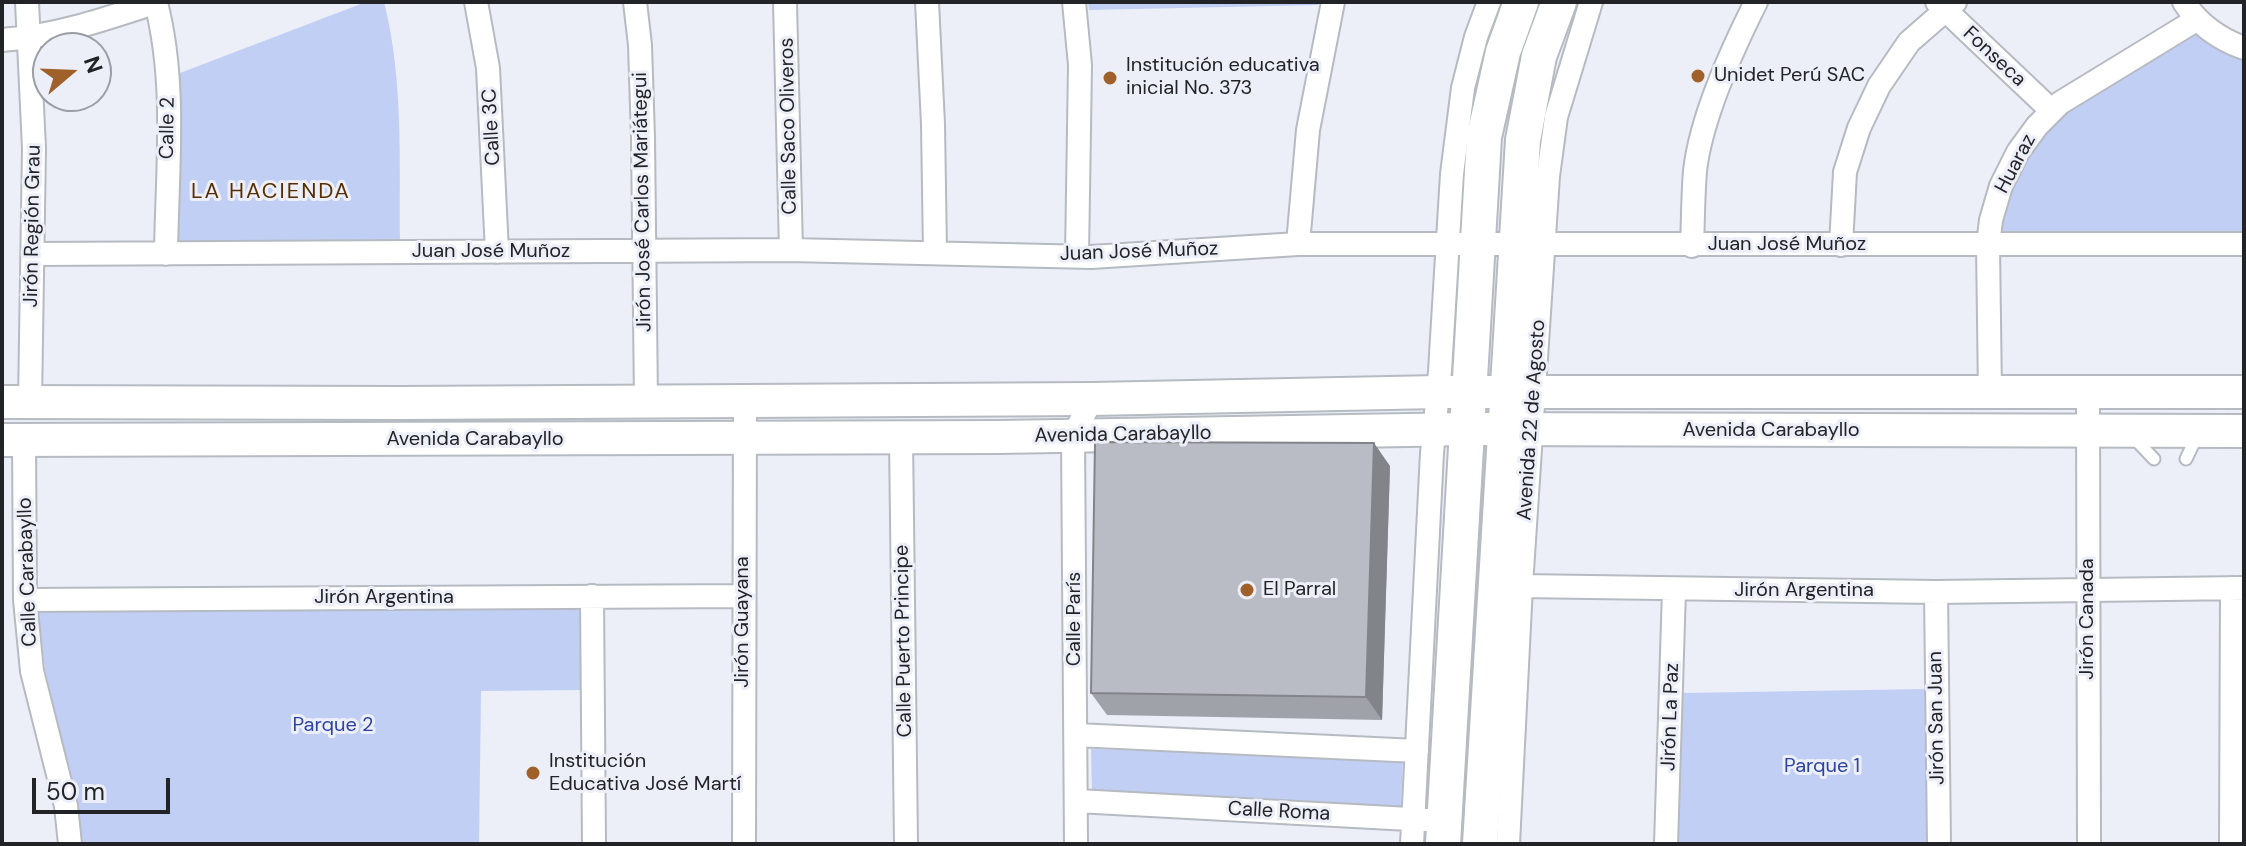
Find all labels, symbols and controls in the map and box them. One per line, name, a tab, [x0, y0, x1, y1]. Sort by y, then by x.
street label: Fonseca	[1958, 22, 2030, 92]
north arrow	[32, 32, 112, 112]
street label: Calle Saco Oliveros	[775, 37, 803, 215]
text: N	[77, 52, 110, 77]
place label: Institución educativa inicial No. 373	[1126, 54, 1320, 101]
place label: Unidet Perú SAC	[1714, 64, 1865, 88]
marker: Unidet Perú SAC	[1689, 67, 1707, 85]
marker: Institución educativa inicial No. 373	[1101, 69, 1119, 87]
street label: Jirón José Carlos Mariátegui	[629, 72, 657, 332]
street label: Calle 3C	[478, 88, 506, 166]
street label: Calle 2	[155, 97, 181, 159]
street label: Huaraz	[1991, 130, 2041, 198]
street label: Jirón Región Grau	[20, 145, 46, 307]
district label: LA HACIENDA	[191, 179, 351, 205]
street label: Juan José Muñoz	[1708, 233, 1866, 257]
street label: Juan José Muñoz	[1059, 237, 1219, 267]
street label: Juan José Muñoz	[412, 240, 570, 264]
street label: Avenida 22 de Agosto	[1513, 319, 1551, 521]
street label: Avenida Carabayllo	[1682, 419, 1860, 443]
street label: Avenida Carabayllo	[1034, 421, 1212, 449]
street label: Avenida Carabayllo	[386, 428, 564, 452]
street label: Calle Carabayllo	[13, 497, 43, 647]
street label: Calle Puerto Principe	[890, 544, 918, 738]
street label: Jirón Guayana	[731, 556, 755, 688]
street label: Jirón Canada	[2076, 558, 2100, 680]
street label: Calle París	[1063, 572, 1087, 666]
place label: El Parral	[1263, 578, 1336, 602]
street label: Jirón Argentina	[1734, 579, 1874, 603]
marker: El Parral	[1238, 581, 1256, 599]
street label: Jirón Argentina	[314, 586, 454, 610]
street label: Jirón San Juan	[1924, 651, 1950, 785]
street label: Jirón La Paz	[1657, 662, 1685, 772]
park label: Parque 2	[292, 714, 374, 738]
place label: Institución Educativa José Martí	[549, 750, 741, 797]
park label: Parque 1	[1784, 755, 1860, 779]
scale bar	[36, 762, 174, 812]
marker: Institución Educativa José Martí	[524, 764, 542, 782]
text: 50 m	[46, 776, 105, 807]
street label: Calle Roma	[1227, 797, 1331, 827]

